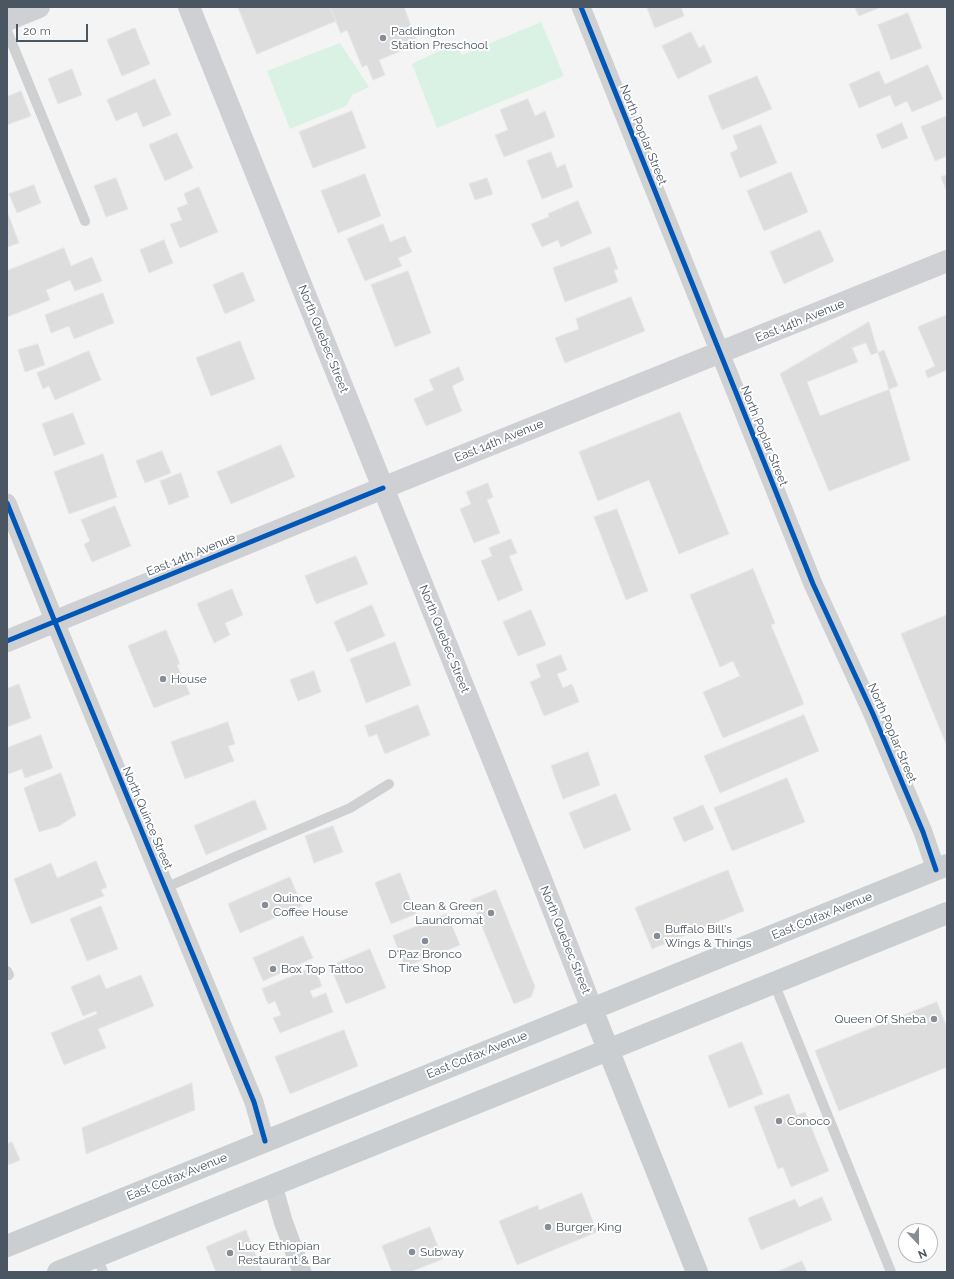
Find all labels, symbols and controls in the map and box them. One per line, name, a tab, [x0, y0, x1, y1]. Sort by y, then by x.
scale bar	[18, 16, 90, 42]
text: 20 m	[23, 24, 51, 38]
place label: Paddington Station Preschool	[391, 24, 488, 52]
marker: Paddington Station Preschool	[378, 33, 388, 43]
street label: North Poplar Street	[616, 83, 670, 187]
street label: North Quebec Street	[295, 283, 351, 395]
street label: East 14th Avenue	[753, 297, 847, 345]
street label: North Poplar Street	[737, 384, 791, 488]
street label: East 14th Avenue	[452, 417, 546, 465]
street label: East 14th Avenue	[144, 531, 238, 579]
street label: North Quebec Street	[416, 583, 472, 695]
place label: House	[171, 672, 207, 686]
marker: House	[158, 674, 168, 684]
street label: North Poplar Street	[865, 681, 919, 785]
street label: North Quince Street	[119, 764, 175, 872]
street label: North Quebec Street	[537, 884, 593, 996]
street label: East Colfax Avenue	[770, 889, 874, 943]
place label: Quince Coffee House	[273, 891, 348, 919]
place label: Clean & Green Laundromat	[403, 899, 483, 927]
marker: Quince Coffee House	[260, 900, 270, 910]
marker: Clean & Green Laundromat	[486, 908, 496, 918]
place label: Buffalo Bill's Wings & Things	[665, 922, 752, 950]
marker: Buffalo Bill's Wings & Things	[652, 931, 662, 941]
marker: D'Paz Bronco Tire Shop	[420, 936, 430, 946]
place label: D'Paz Bronco Tire Shop	[388, 947, 462, 975]
place label: Box Top Tattoo	[281, 962, 363, 976]
marker: Box Top Tattoo	[268, 964, 278, 974]
place label: Queen Of Sheba	[834, 1012, 926, 1026]
marker: Queen Of Sheba	[929, 1014, 939, 1024]
street label: East Colfax Avenue	[425, 1028, 529, 1082]
place label: Conoco	[787, 1114, 830, 1128]
marker: Conoco	[774, 1116, 784, 1126]
street label: East Colfax Avenue	[125, 1150, 229, 1204]
place label: Burger King	[556, 1220, 622, 1234]
marker: Burger King	[543, 1222, 553, 1232]
north arrow	[898, 1223, 938, 1263]
place label: Lucy Ethiopian Restaurant & Bar	[238, 1239, 331, 1267]
place label: Subway	[420, 1245, 464, 1259]
text: N	[916, 1246, 929, 1261]
marker: Subway	[407, 1247, 417, 1257]
marker: Lucy Ethiopian Restaurant & Bar	[225, 1248, 235, 1258]

